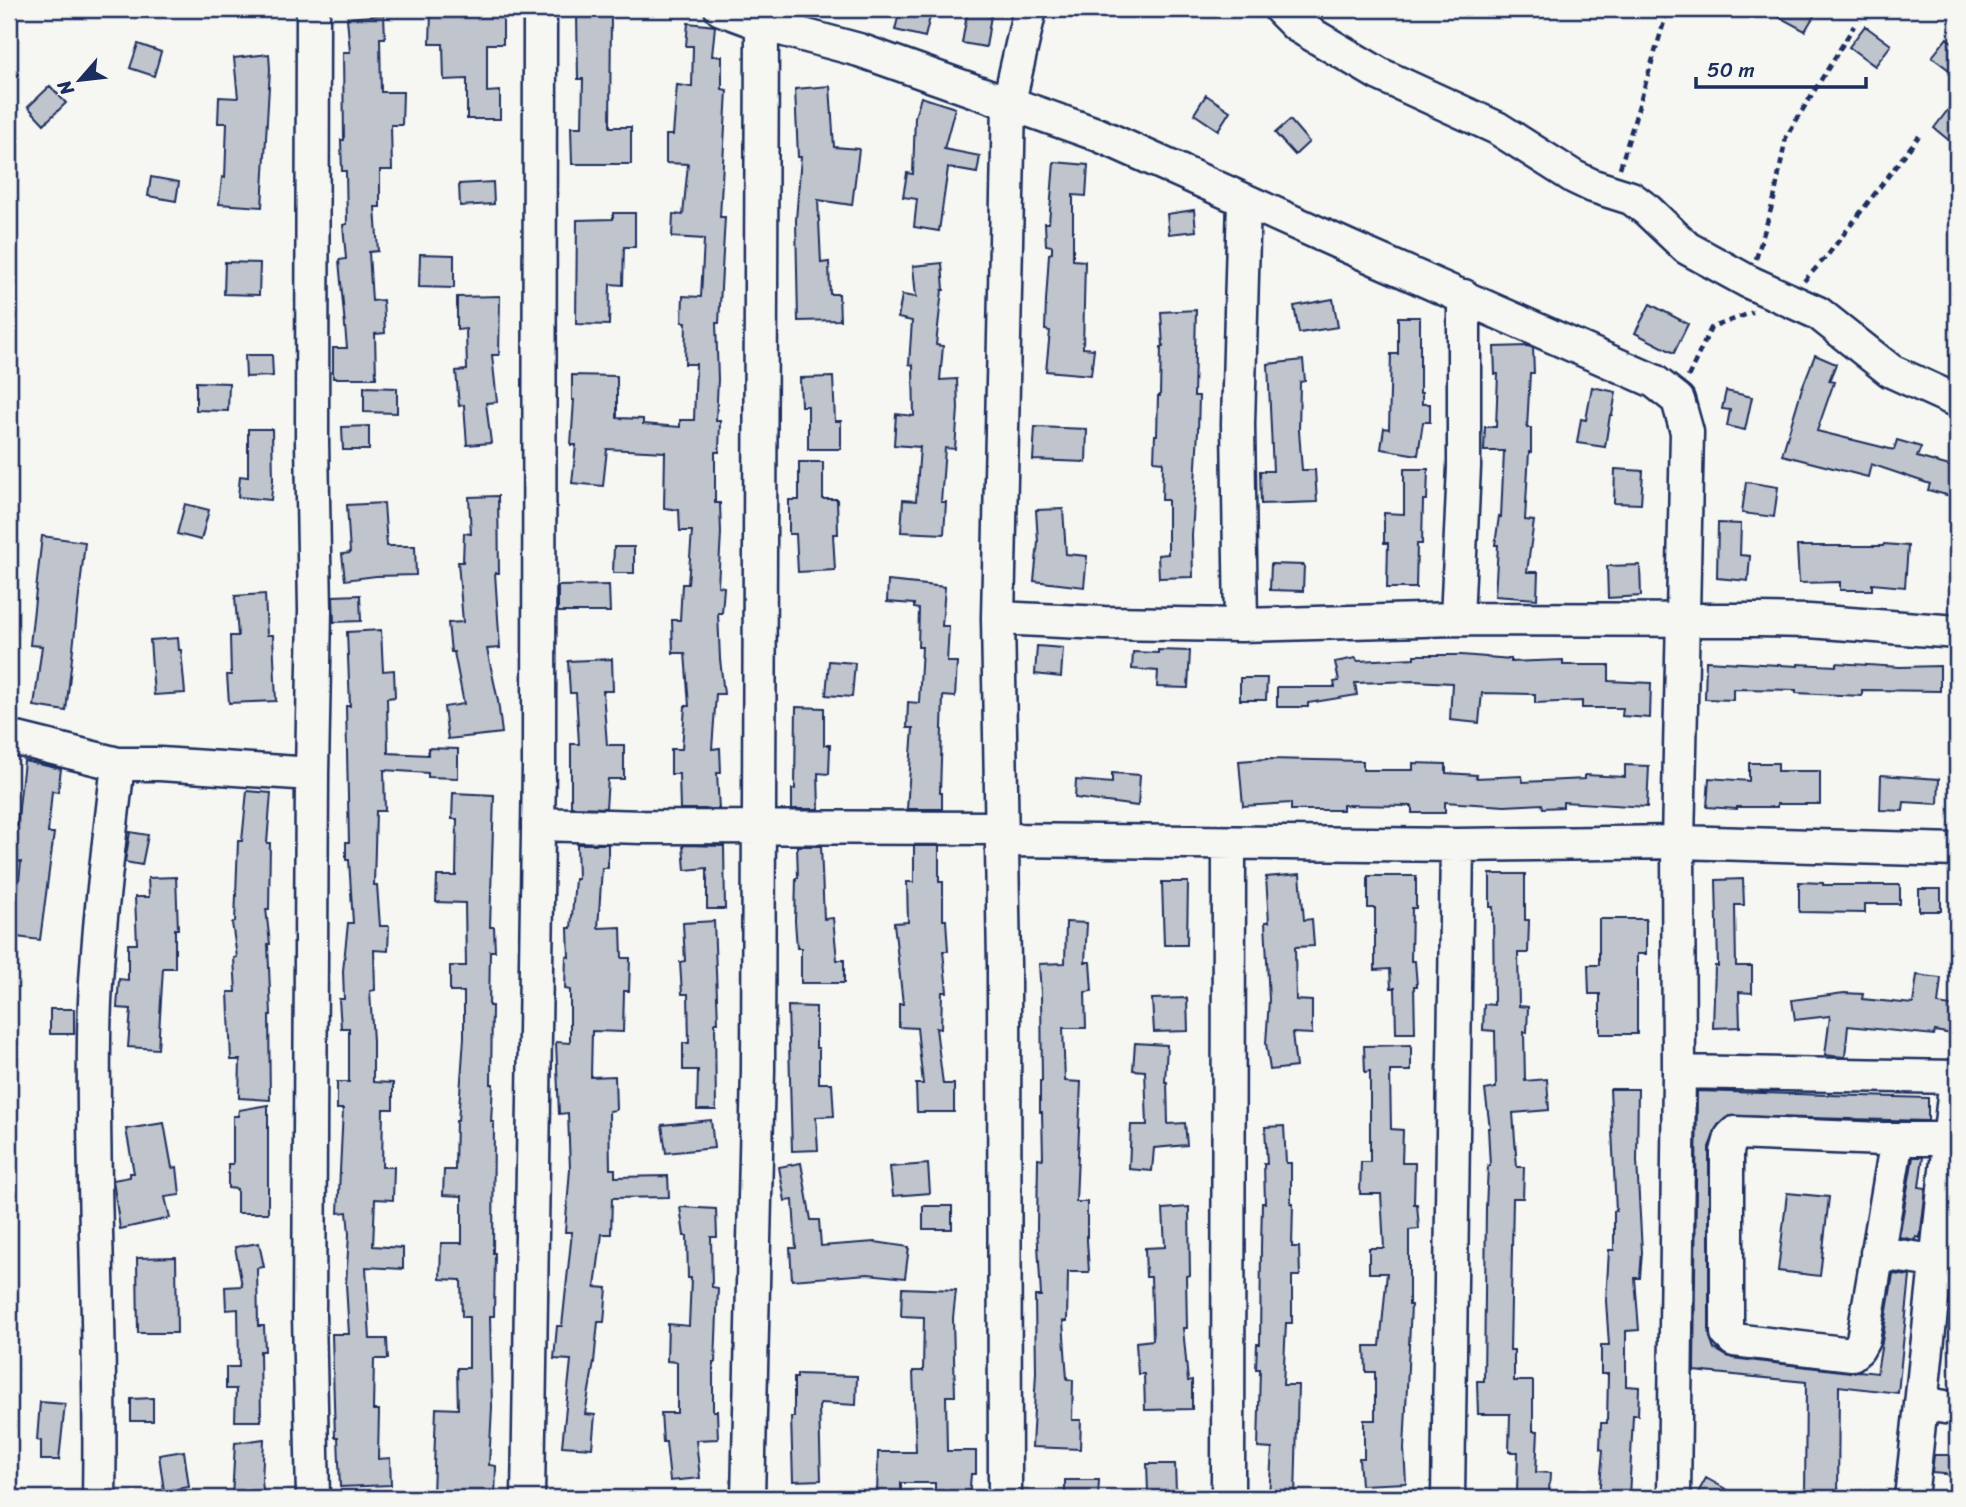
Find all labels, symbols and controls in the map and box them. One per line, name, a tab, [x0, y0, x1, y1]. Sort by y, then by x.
north arrow	[46, 46, 116, 116]
scale bar	[1696, 46, 1866, 90]
text: 50 m	[1707, 51, 1755, 89]
text: N	[47, 73, 84, 102]

